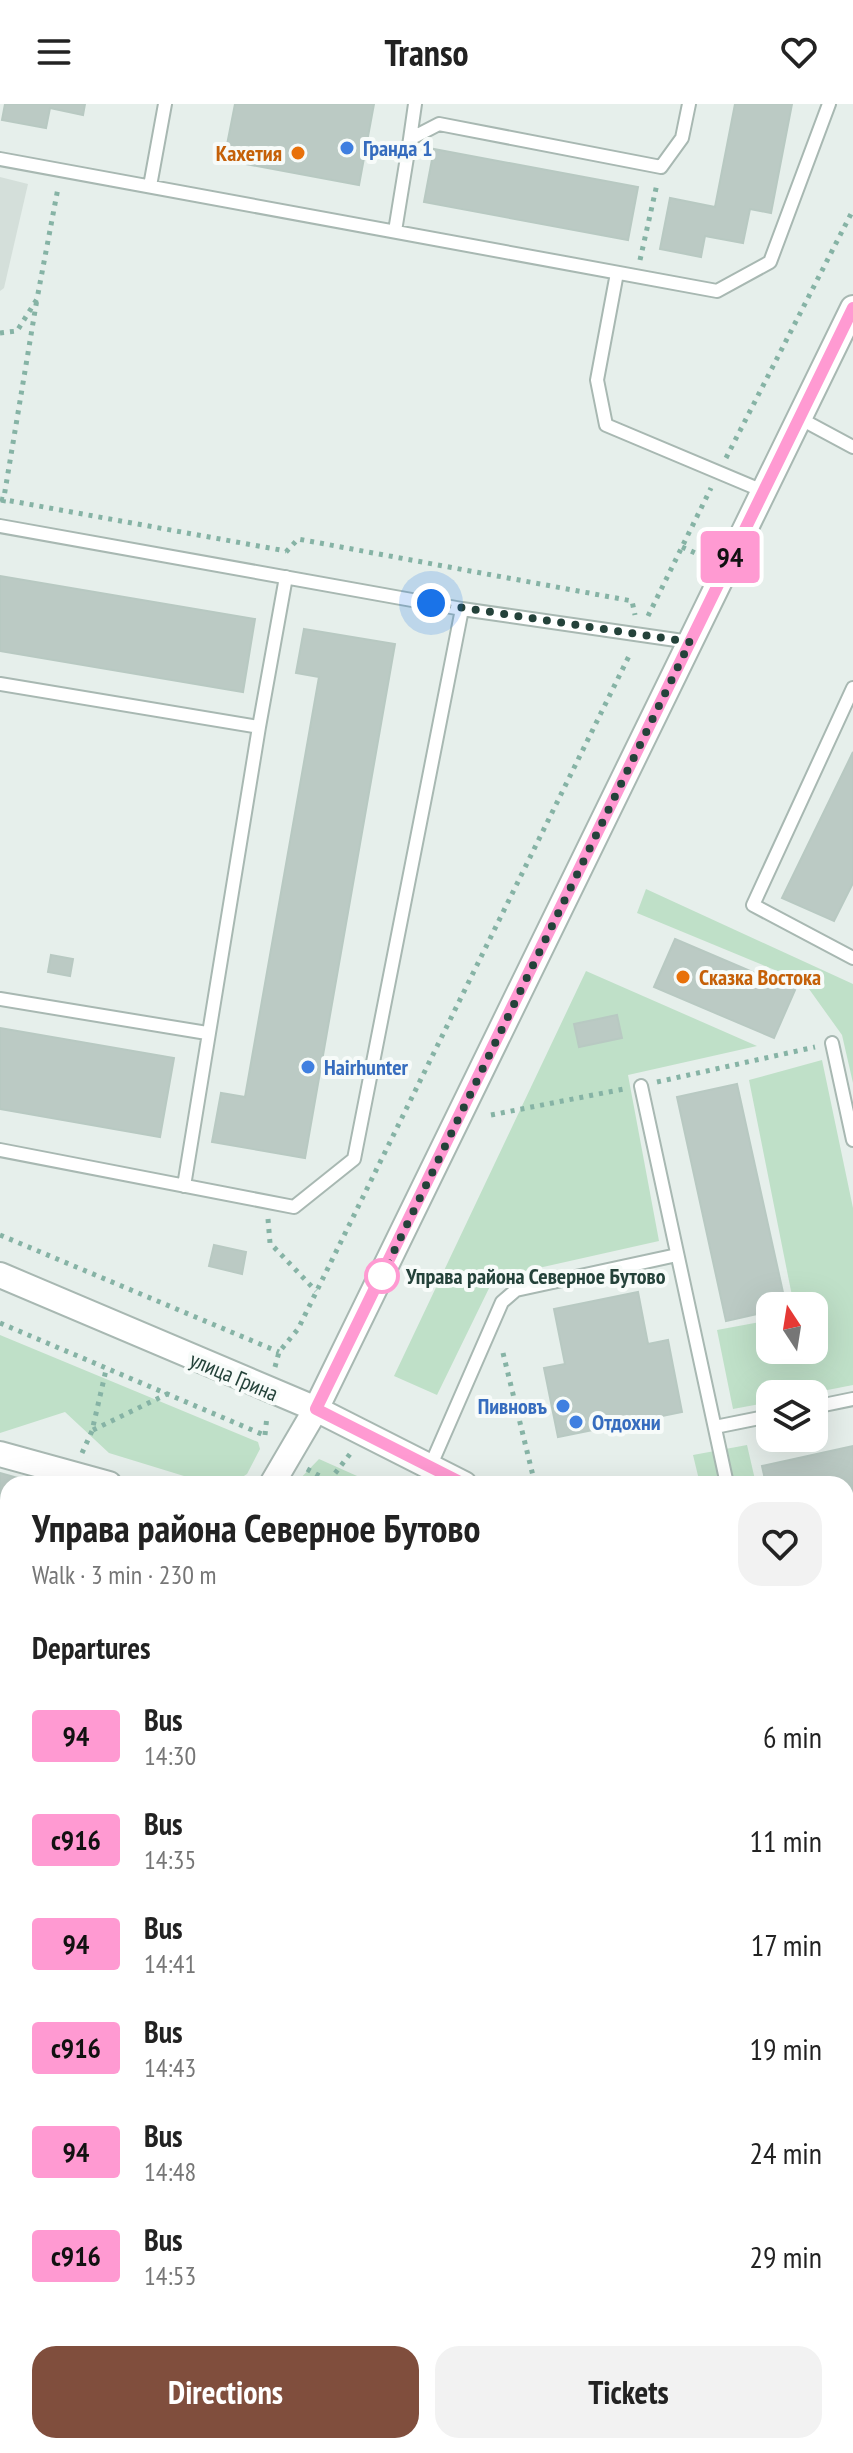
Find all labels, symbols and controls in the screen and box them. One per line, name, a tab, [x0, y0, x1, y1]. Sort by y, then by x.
text: Transo	[384, 29, 469, 76]
icon: menu	[32, 30, 76, 74]
icon: heart	[777, 30, 821, 74]
place label: Гранда 1	[363, 134, 432, 162]
place label: Кахетия	[216, 139, 282, 167]
marker: Гранда 1	[338, 139, 356, 157]
marker: Кахетия	[289, 144, 307, 162]
line badge: 94	[694, 531, 766, 583]
text: 94	[717, 538, 743, 575]
your location	[411, 583, 451, 623]
place label: Сказка Востока	[699, 963, 821, 991]
marker: Сказка Востока	[674, 968, 692, 986]
place label: Hairhunter	[324, 1053, 409, 1081]
marker: Hairhunter	[299, 1058, 317, 1076]
marker: Управа района Северное Бутово	[365, 1259, 399, 1293]
place label: Управа района Северное Бутово	[405, 1262, 666, 1290]
north arrow	[756, 1292, 828, 1364]
map controls	[756, 1292, 828, 1452]
street label: улица Грина	[186, 1345, 282, 1407]
button: layers	[756, 1380, 828, 1452]
place label: Пивновъ	[478, 1392, 547, 1420]
marker: Пивновъ	[554, 1397, 572, 1415]
place label: Отдохни	[592, 1408, 661, 1436]
marker: Отдохни	[567, 1413, 585, 1431]
button: heart	[738, 1502, 822, 1586]
text: Управа района Северное Бутово	[32, 1503, 480, 1552]
text: Walk · 3 min · 230 m	[32, 1558, 216, 1591]
text: Departures	[32, 1628, 150, 1667]
text: Bus	[144, 1700, 183, 1739]
text: 94	[63, 1717, 89, 1754]
text: 6 min	[763, 1717, 822, 1756]
text: 14:30	[144, 1739, 196, 1772]
text: Bus	[144, 1804, 183, 1843]
text: с916	[51, 1821, 101, 1858]
text: 11 min	[749, 1821, 822, 1860]
text: 14:35	[144, 1843, 196, 1876]
text: Bus	[144, 1908, 183, 1947]
text: 94	[63, 1925, 89, 1962]
text: 17 min	[751, 1925, 822, 1964]
text: 14:41	[144, 1947, 196, 1980]
text: Bus	[144, 2012, 183, 2051]
text: с916	[51, 2029, 101, 2066]
text: 19 min	[749, 2029, 822, 2068]
text: 14:43	[144, 2051, 196, 2084]
text: Bus	[144, 2116, 183, 2155]
text: 94	[63, 2133, 89, 2170]
text: 24 min	[749, 2133, 822, 2172]
text: 14:48	[144, 2155, 196, 2188]
text: Bus	[144, 2220, 183, 2259]
text: с916	[51, 2237, 101, 2274]
text: 29 min	[749, 2237, 822, 2276]
text: 14:53	[144, 2259, 196, 2292]
button: Directions	[32, 2346, 419, 2438]
button: Tickets	[435, 2346, 822, 2438]

